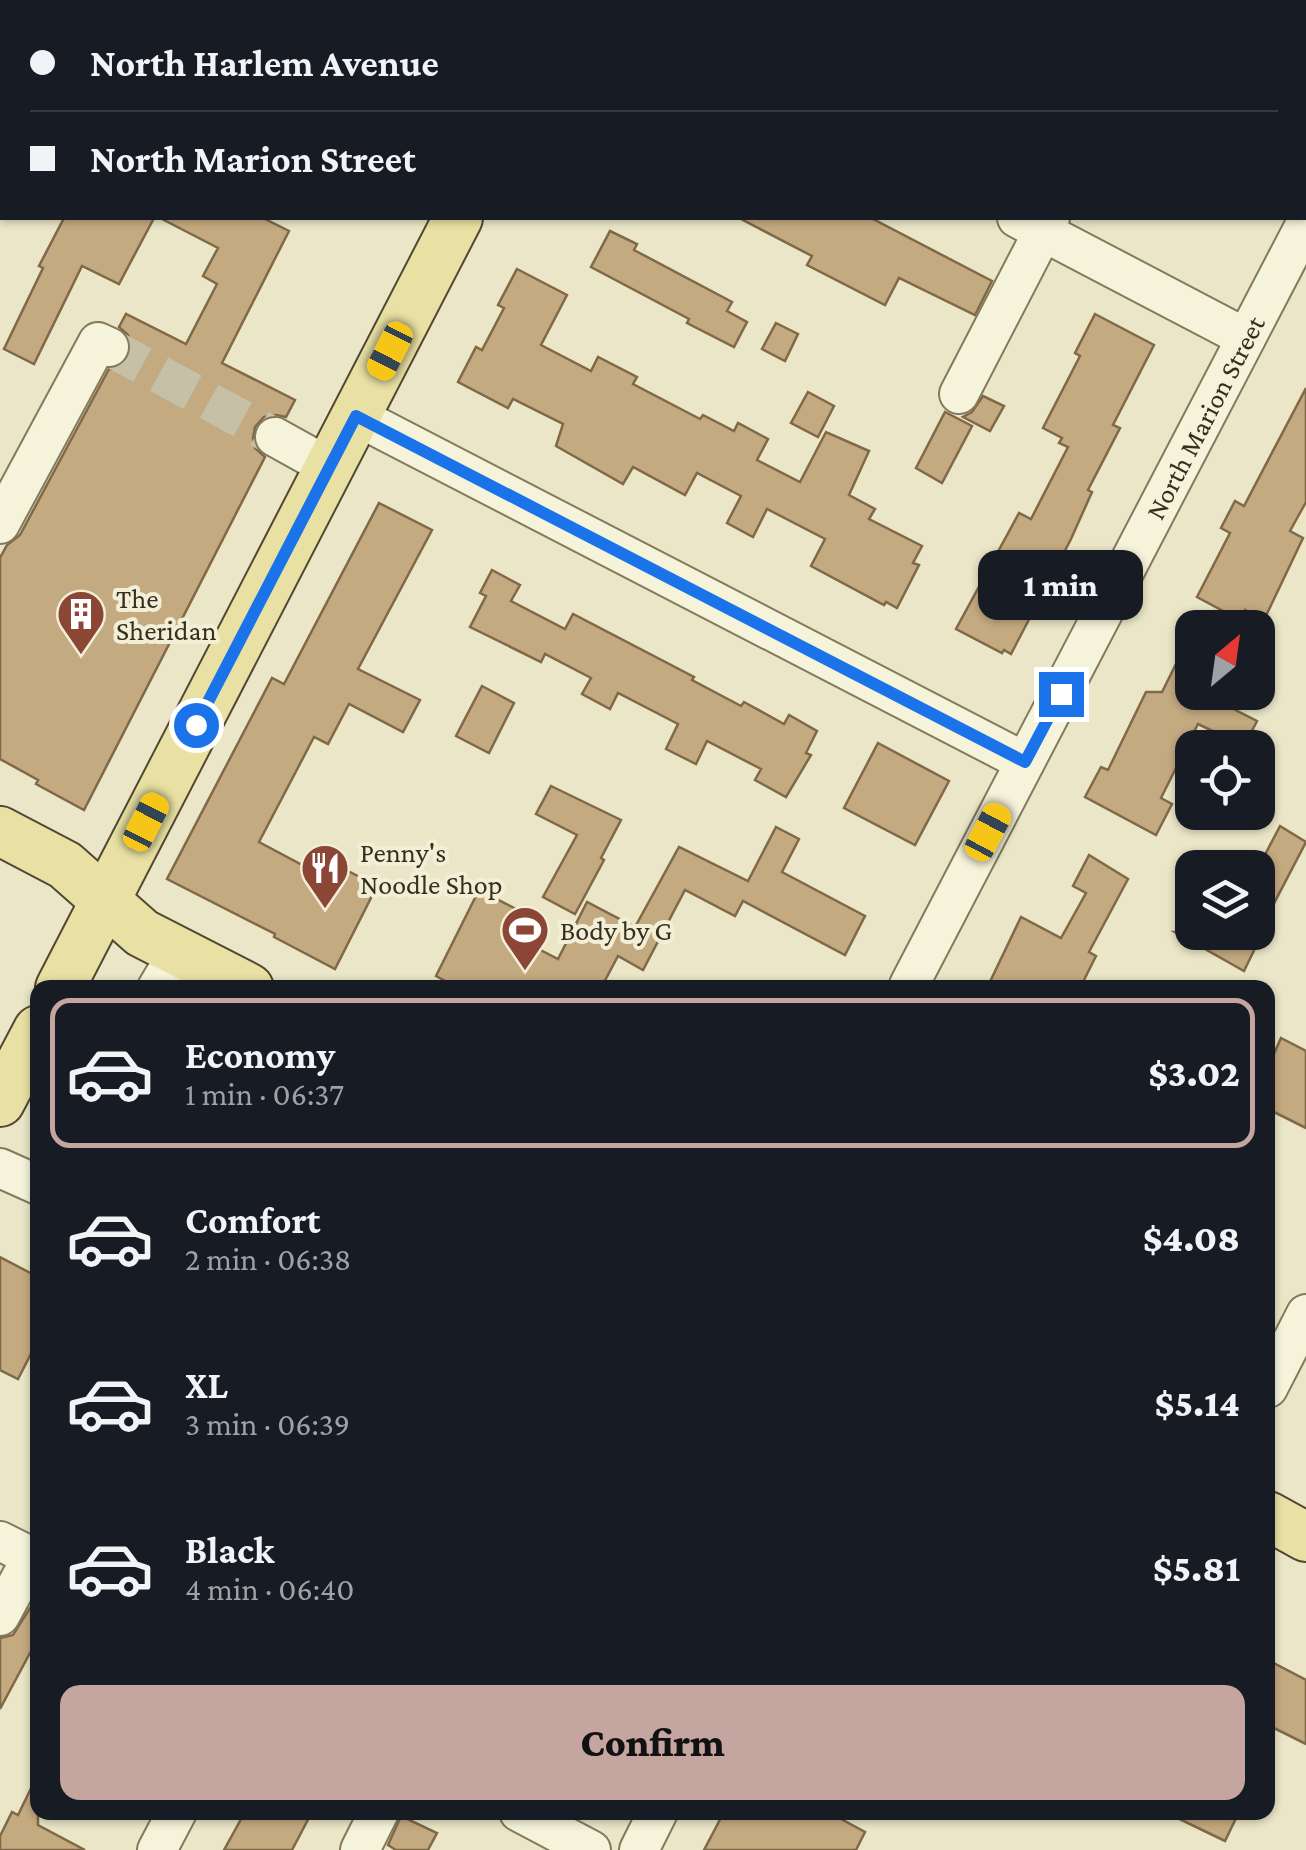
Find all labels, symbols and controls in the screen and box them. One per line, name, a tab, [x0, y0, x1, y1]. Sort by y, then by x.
text: North Harlem Avenue	[90, 42, 439, 84]
text: North Marion Street	[90, 138, 416, 180]
street label: North Marion Street	[1139, 310, 1271, 525]
car	[363, 317, 417, 385]
callout: 1 min	[978, 549, 1144, 619]
text: 1 min	[1023, 567, 1098, 603]
place label: The Sheridan	[116, 583, 216, 646]
building icon: The Sheridan	[55, 588, 107, 656]
north arrow	[1175, 610, 1275, 710]
map controls	[1175, 610, 1275, 950]
route end	[1039, 672, 1084, 717]
route start	[174, 703, 219, 748]
button: locate	[1175, 730, 1275, 830]
car	[119, 788, 173, 856]
car	[961, 798, 1015, 866]
place label: Penny's Noodle Shop	[360, 837, 502, 900]
restaurant icon: Penny's Noodle Shop	[299, 842, 351, 910]
button: layers	[1175, 850, 1275, 950]
sports icon: Body by G	[499, 904, 551, 972]
place label: Body by G	[560, 915, 672, 946]
icon: car	[65, 1028, 155, 1118]
text: Economy	[185, 1034, 335, 1076]
text: $3.02	[1148, 1052, 1240, 1094]
text: 1 min · 06:37	[185, 1076, 344, 1112]
icon: car	[65, 1193, 155, 1283]
text: Comfort	[185, 1199, 321, 1241]
text: $4.08	[1143, 1217, 1240, 1259]
text: 2 min · 06:38	[185, 1241, 351, 1277]
icon: car	[65, 1358, 155, 1448]
text: XL	[185, 1364, 228, 1406]
text: $5.14	[1155, 1382, 1240, 1424]
text: 3 min · 06:39	[185, 1406, 350, 1442]
icon: car	[65, 1523, 155, 1613]
text: Black	[185, 1529, 274, 1571]
text: $5.81	[1153, 1547, 1240, 1589]
text: 4 min · 06:40	[185, 1571, 354, 1607]
button: Confirm	[60, 1685, 1245, 1800]

